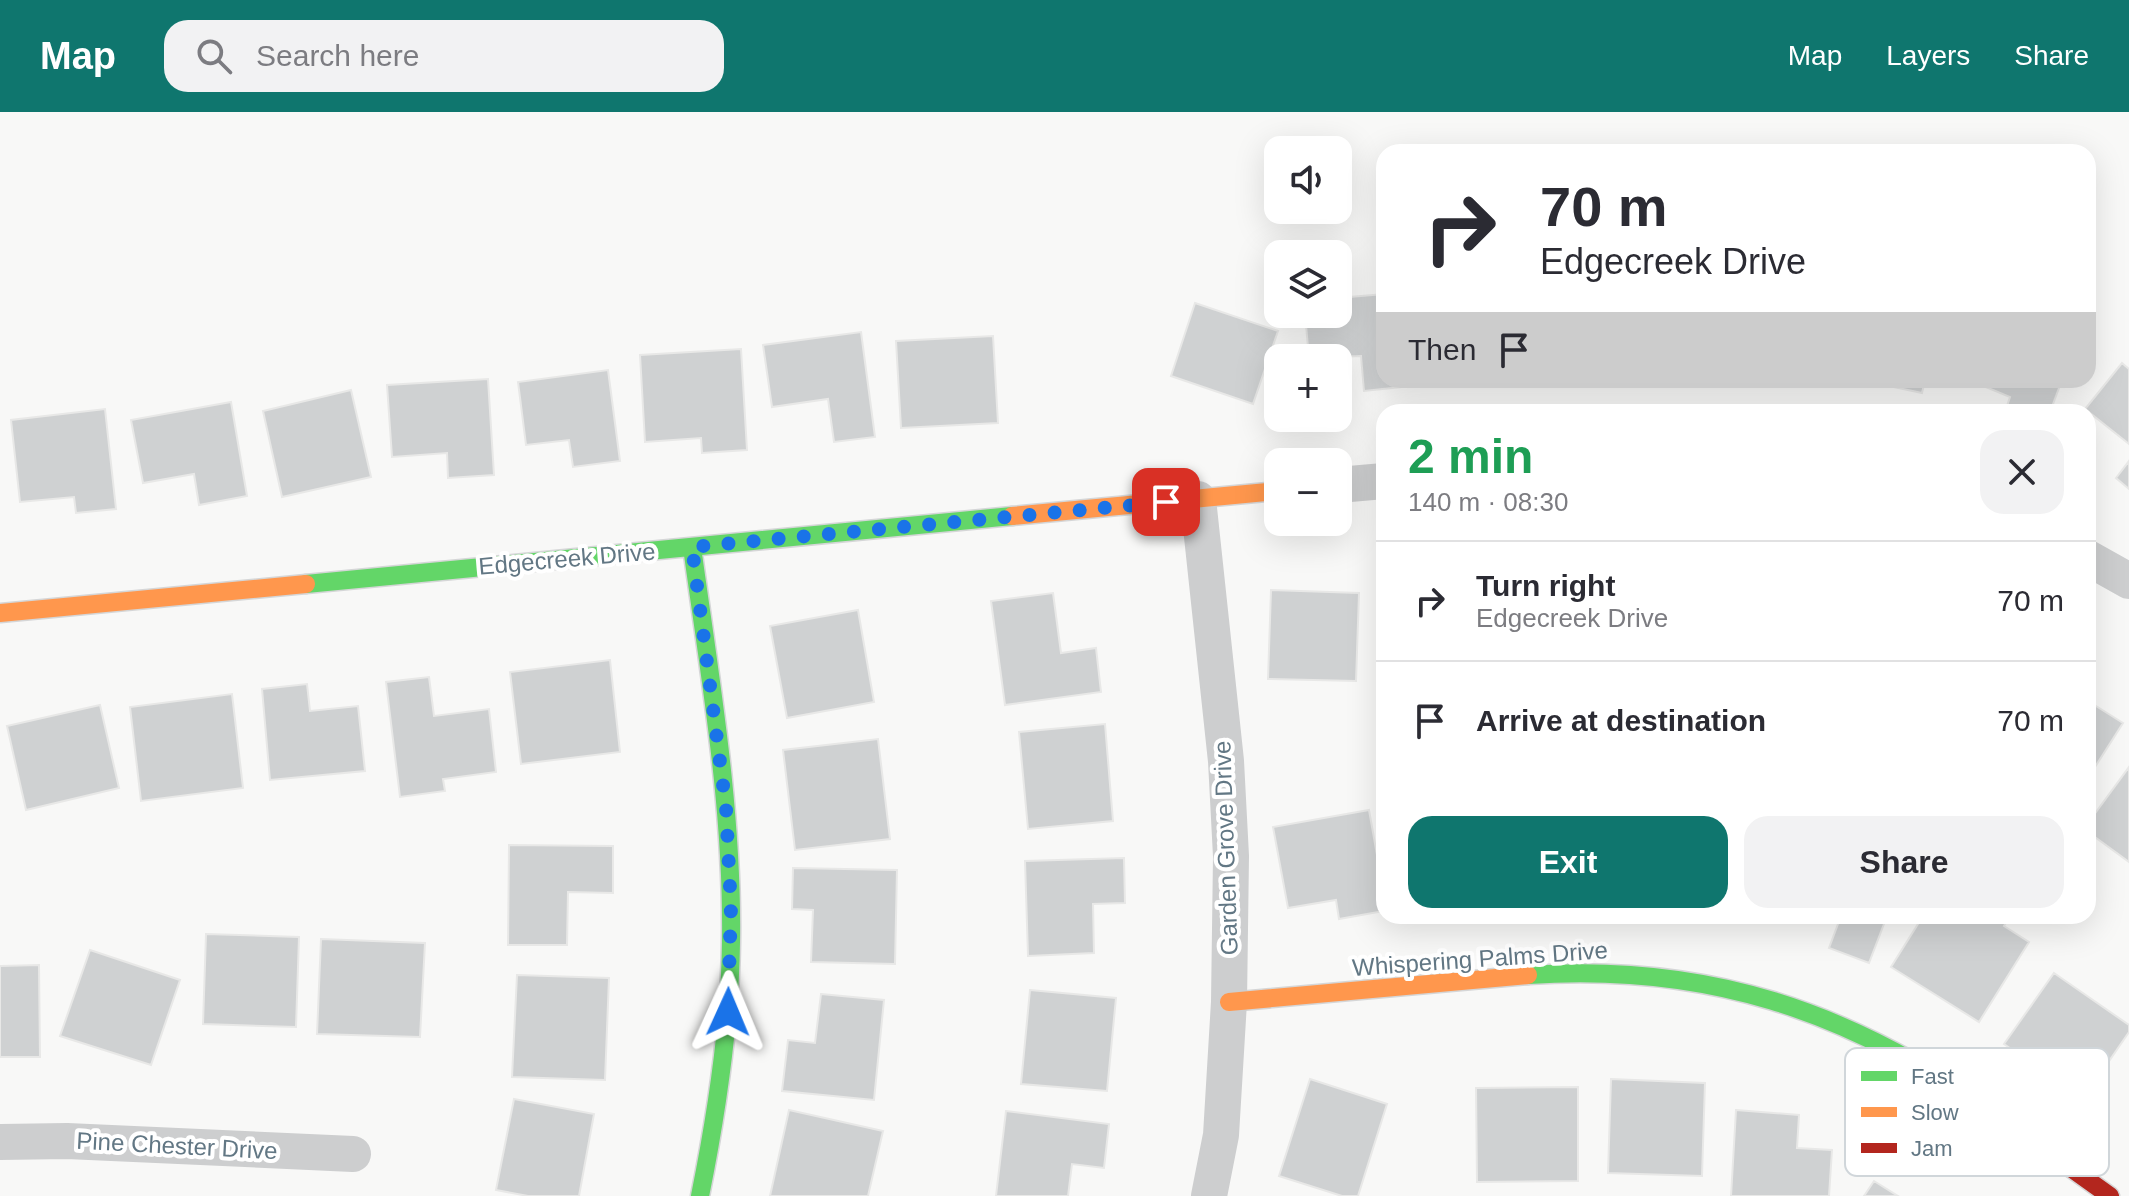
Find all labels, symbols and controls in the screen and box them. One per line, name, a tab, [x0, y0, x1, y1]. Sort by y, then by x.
search box	[164, 20, 724, 92]
icon: search	[192, 34, 236, 78]
text: Map	[40, 35, 116, 77]
text: Search here	[256, 39, 419, 72]
text: Map	[1788, 40, 1842, 71]
text: Layers	[1886, 40, 1970, 71]
text: Share	[2014, 40, 2089, 71]
map controls	[1264, 136, 1352, 536]
button: sound	[1264, 136, 1352, 224]
text: 70 m	[1540, 175, 1668, 238]
icon: right	[1408, 176, 1512, 280]
button: layers	[1264, 240, 1352, 328]
text: Edgecreek Drive	[1540, 241, 1806, 282]
icon: arrive	[1492, 328, 1536, 372]
text: Then	[1408, 333, 1476, 366]
button: +	[1264, 344, 1352, 432]
text: 2 min	[1408, 430, 1533, 483]
button: close	[1980, 430, 2064, 514]
button: −	[1264, 448, 1352, 536]
pin	[1132, 468, 1200, 536]
icon: arrive	[1144, 480, 1188, 524]
text: 140 m · 08:30	[1408, 487, 1568, 517]
street label: Edgecreek Drive	[477, 537, 657, 580]
text: Turn right	[1476, 569, 1615, 602]
icon: right	[1408, 579, 1452, 623]
text: 70 m	[1997, 584, 2064, 617]
text: Edgecreek Drive	[1476, 603, 1668, 633]
icon: arrive	[1408, 699, 1452, 743]
text: Arrive at destination	[1476, 704, 1766, 737]
text: 70 m	[1997, 704, 2064, 737]
street label: Garden Grove Drive	[1208, 740, 1243, 956]
button: Exit	[1408, 816, 1728, 908]
button: Share	[1744, 816, 2064, 908]
street label: Whispering Palms Drive	[1351, 936, 1609, 981]
position arrow	[686, 970, 770, 1054]
legend	[1845, 1048, 2109, 1176]
text: Fast	[1911, 1064, 1954, 1089]
text: Slow	[1911, 1100, 1959, 1125]
street label: Pine Chester Drive	[76, 1127, 278, 1164]
text: Jam	[1911, 1136, 1953, 1161]

